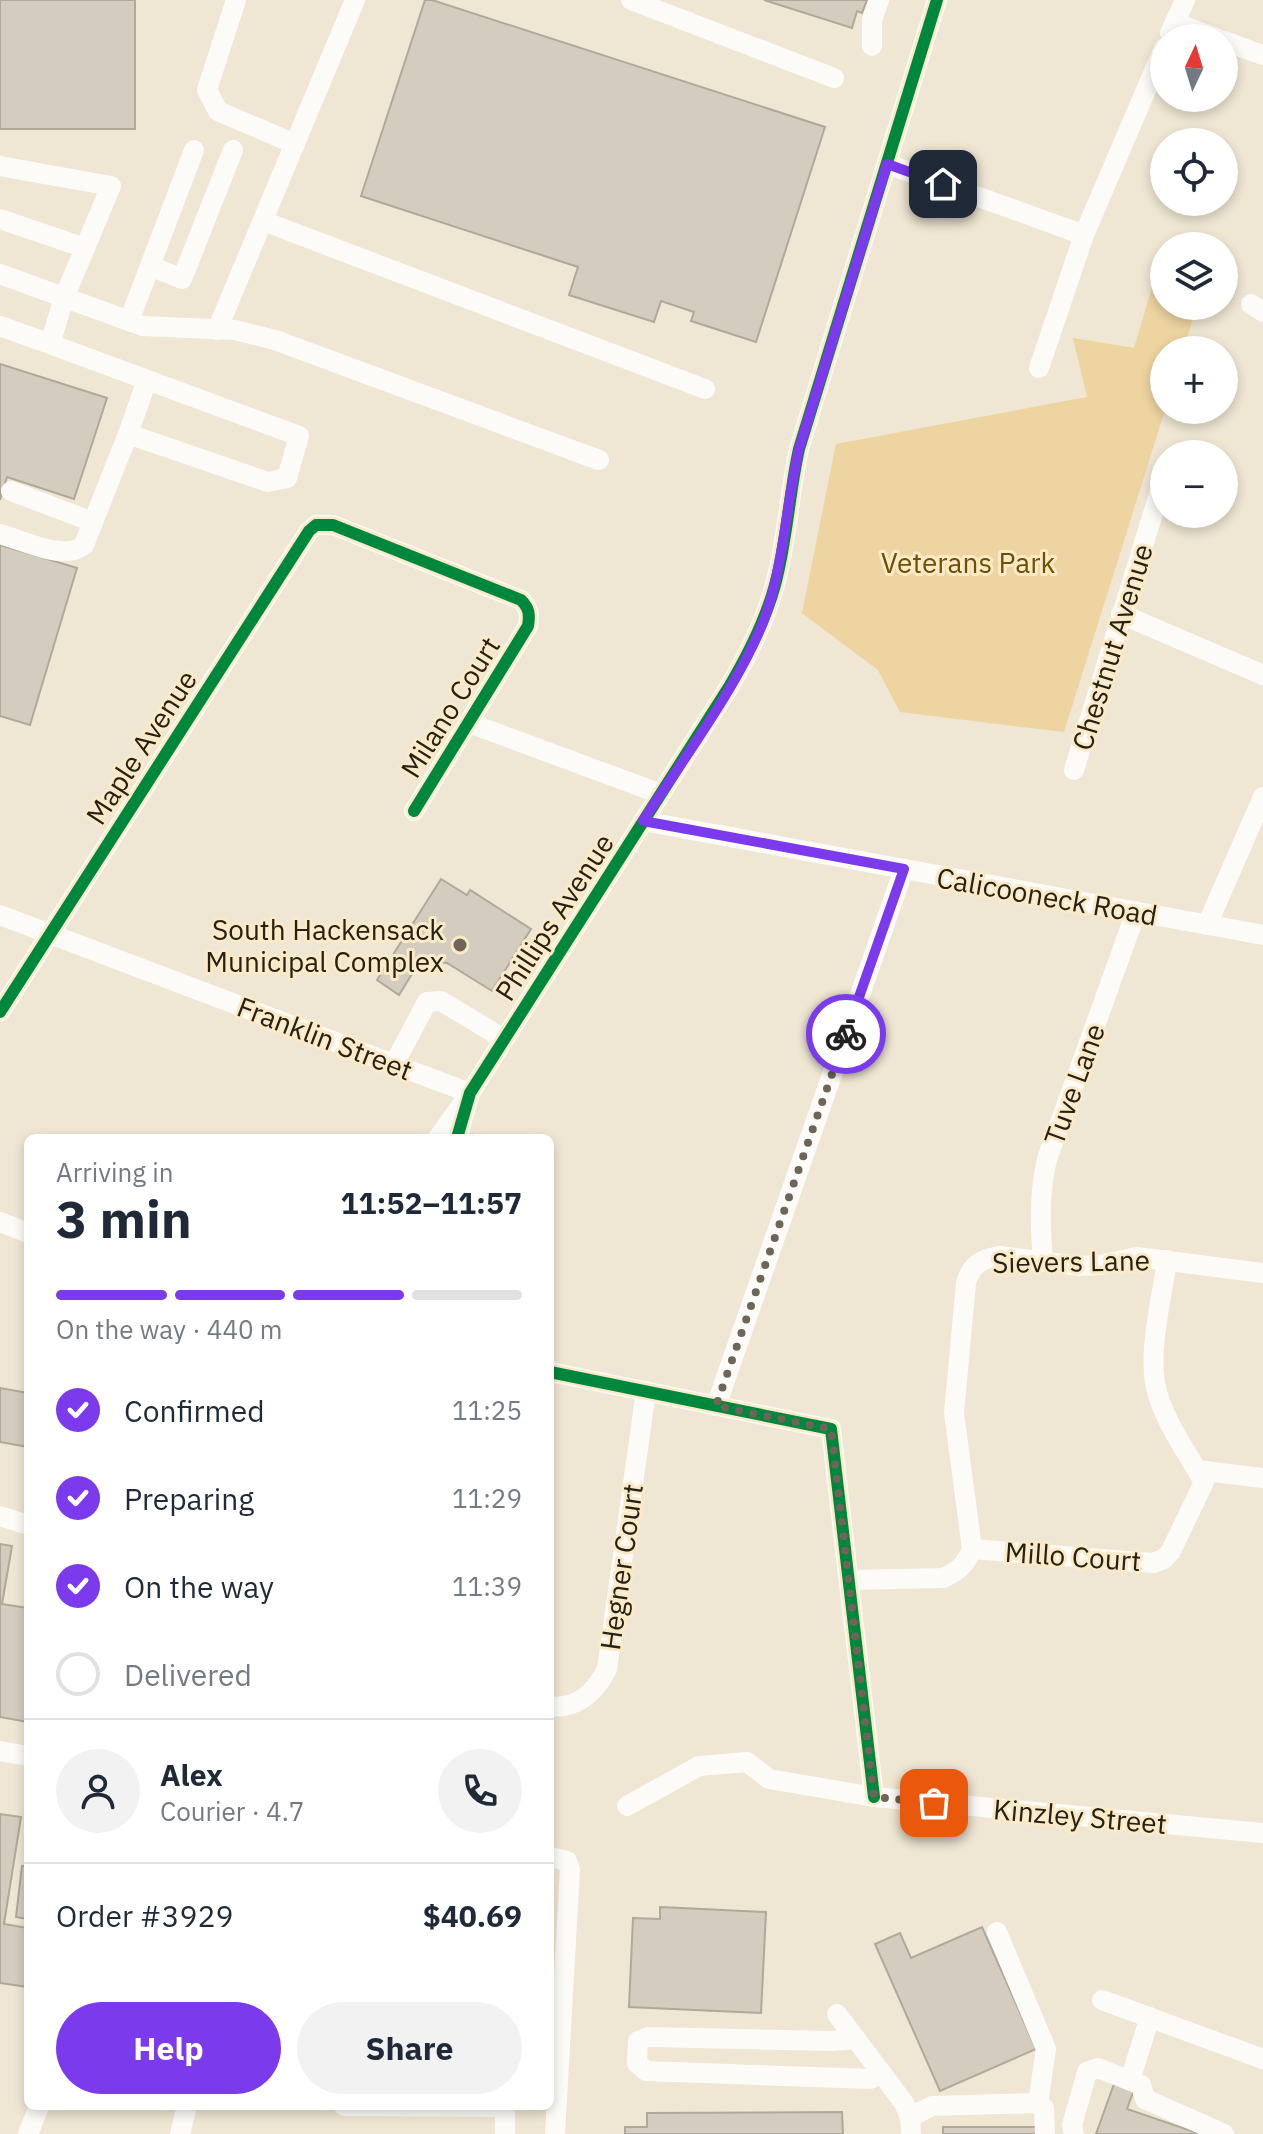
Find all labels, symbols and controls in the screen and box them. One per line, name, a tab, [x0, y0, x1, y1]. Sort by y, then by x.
north arrow	[1150, 24, 1238, 112]
map controls	[1150, 24, 1238, 528]
button: locate	[1150, 128, 1238, 216]
pin	[909, 150, 977, 218]
icon: home	[921, 162, 965, 206]
button: layers	[1150, 232, 1238, 320]
button: +	[1150, 336, 1238, 424]
button: −	[1150, 440, 1238, 528]
street label: Chestnut Avenue	[1063, 539, 1161, 755]
park label: Veterans Park	[881, 544, 1056, 581]
street label: Milano Court	[392, 629, 508, 785]
street label: Maple Avenue	[77, 663, 205, 831]
street label: Phillips Avenue	[486, 826, 622, 1008]
street label: Calicooneck Road	[934, 858, 1160, 934]
place label: South Hackensack Municipal Complex	[205, 911, 444, 980]
marker: South Hackensack Municipal Complex	[451, 936, 469, 954]
street label: Franklin Street	[232, 988, 418, 1088]
courier	[806, 994, 886, 1074]
icon: bike	[824, 1012, 868, 1056]
street label: Tuve Lane	[1035, 1018, 1113, 1150]
text: Arriving in	[56, 1155, 173, 1189]
text: 11:52–11:57	[341, 1183, 522, 1222]
text: 3 min	[56, 1185, 192, 1252]
street label: Sievers Lane	[992, 1241, 1150, 1281]
text: On the way · 440 m	[56, 1312, 282, 1346]
icon: check	[56, 1388, 100, 1432]
text: Confirmed	[124, 1391, 265, 1430]
text: 11:25	[452, 1393, 522, 1427]
icon: check	[56, 1476, 100, 1520]
text: Preparing	[124, 1479, 254, 1518]
text: 11:29	[452, 1481, 522, 1515]
street label: Hegner Court	[591, 1482, 651, 1652]
street label: Millo Court	[1004, 1533, 1142, 1579]
icon: check	[56, 1564, 100, 1608]
text: On the way	[124, 1567, 274, 1606]
text: 11:39	[452, 1569, 522, 1603]
text: Delivered	[124, 1655, 252, 1694]
button: person	[56, 1749, 140, 1833]
button: phone	[438, 1749, 522, 1833]
text: Alex	[160, 1755, 223, 1794]
pin	[900, 1769, 968, 1837]
icon: bag	[912, 1781, 956, 1825]
street label: Kinzley Street	[992, 1790, 1168, 1842]
text: Courier · 4.7	[160, 1794, 304, 1828]
text: Order #3929	[56, 1896, 233, 1935]
text: $40.69	[423, 1896, 522, 1935]
button: Help	[56, 2002, 281, 2094]
button: Share	[297, 2002, 522, 2094]

